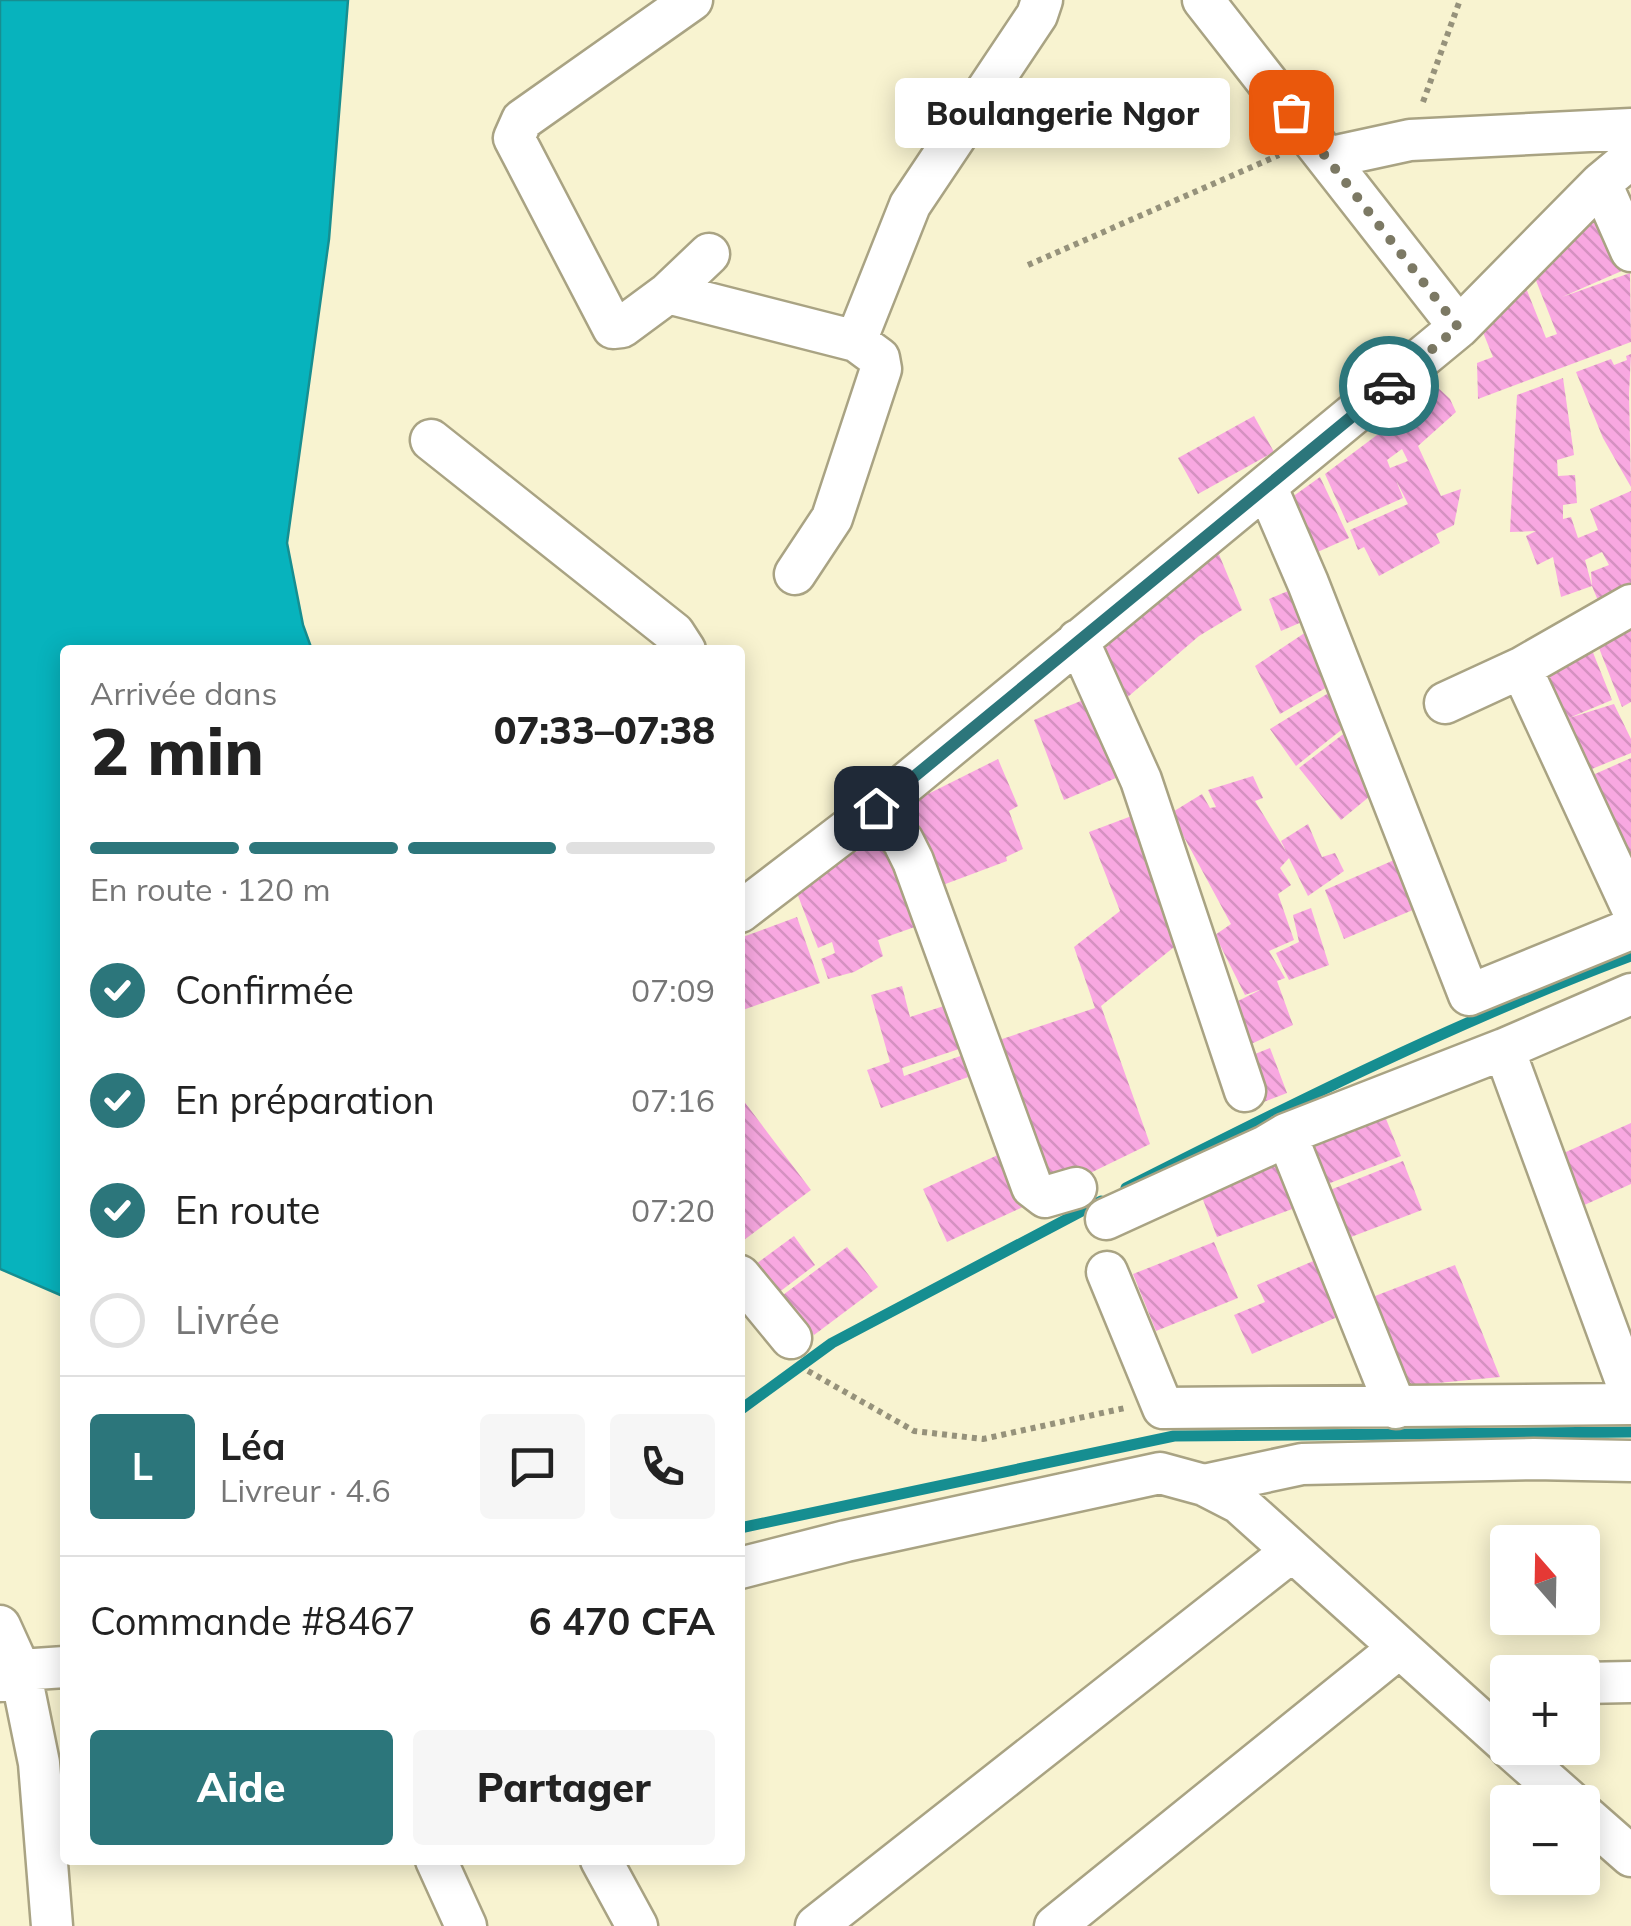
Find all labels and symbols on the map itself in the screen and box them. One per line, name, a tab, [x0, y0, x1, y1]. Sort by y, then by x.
pin	[1249, 70, 1334, 155]
callout: Boulangerie Ngor	[896, 77, 1231, 147]
courier	[1339, 336, 1439, 436]
pin	[834, 766, 919, 851]
north arrow	[1490, 1525, 1600, 1635]

